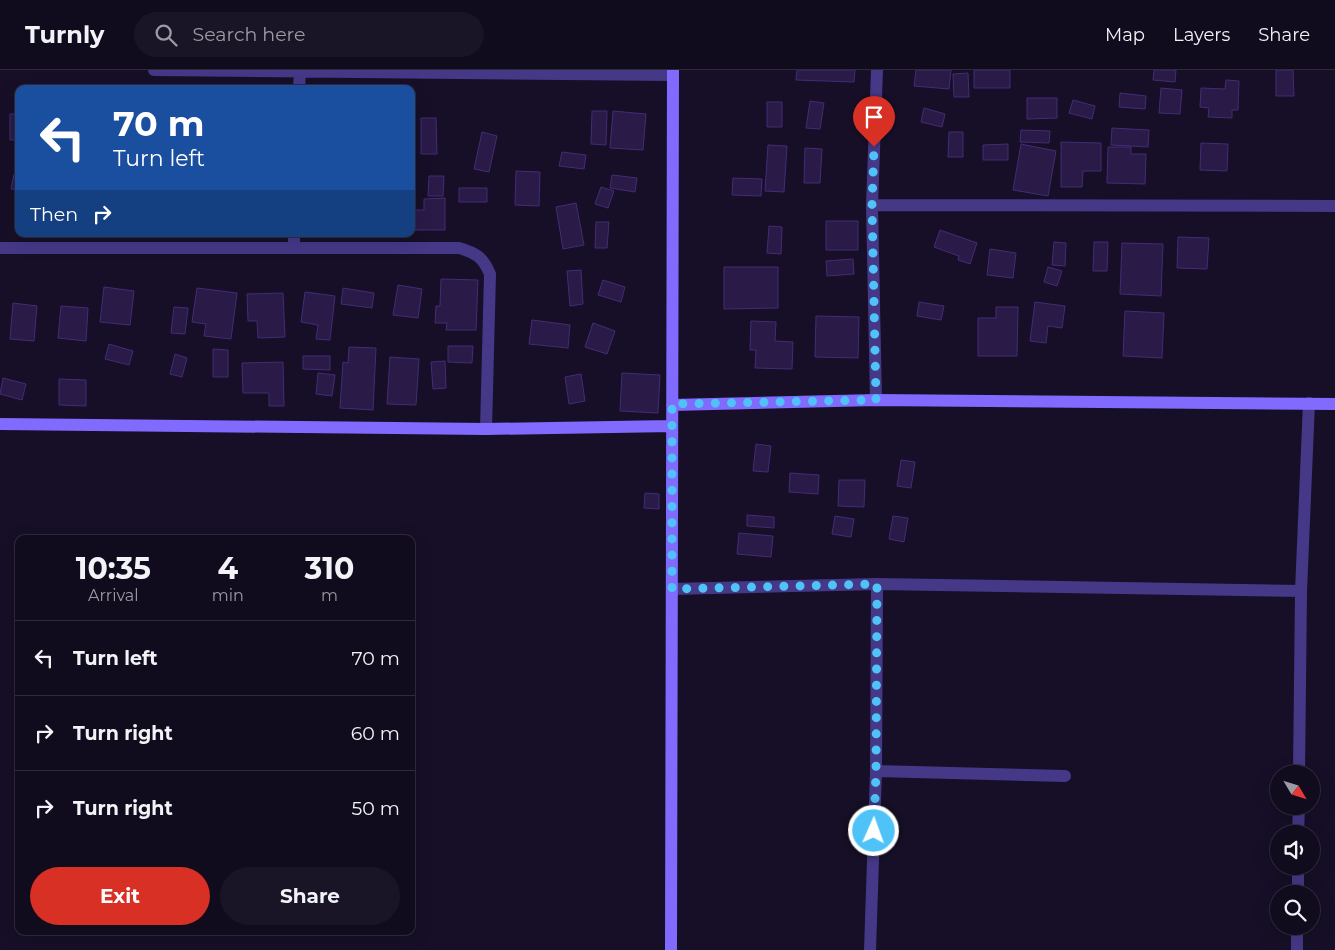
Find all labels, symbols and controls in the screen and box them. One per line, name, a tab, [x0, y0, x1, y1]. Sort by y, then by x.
search box	[134, 12, 484, 57]
text: Turnly	[25, 20, 104, 49]
icon: search	[152, 21, 180, 49]
text: Search here	[192, 23, 305, 46]
text: Map	[1105, 24, 1145, 46]
text: Layers	[1173, 24, 1230, 46]
text: Share	[1258, 24, 1310, 46]
pin	[853, 96, 895, 147]
text: 70 m	[113, 102, 204, 145]
icon: arrive	[860, 103, 888, 131]
icon: left	[30, 105, 95, 170]
text: Turn left	[113, 145, 205, 172]
icon: right	[88, 200, 116, 228]
text: Then	[30, 203, 78, 226]
text: 10:35	[76, 550, 151, 587]
text: 4	[217, 550, 238, 587]
text: 310	[304, 550, 354, 587]
text: Arrival	[88, 586, 139, 605]
text: min	[212, 586, 244, 605]
text: m	[321, 586, 338, 605]
icon: left	[30, 644, 58, 672]
text: Turn left	[73, 647, 158, 670]
text: 70 m	[351, 647, 400, 670]
icon: right	[30, 719, 58, 747]
text: Turn right	[73, 722, 173, 745]
text: 60 m	[351, 722, 400, 745]
north arrow	[1270, 765, 1320, 815]
map controls	[1270, 765, 1320, 935]
icon: right	[30, 794, 58, 822]
text: Turn right	[73, 797, 173, 820]
text: 50 m	[352, 797, 400, 820]
position arrow	[847, 804, 899, 856]
button: sound	[1270, 825, 1320, 875]
button: Exit	[30, 867, 210, 925]
button: Share	[220, 867, 400, 925]
button: search	[1270, 885, 1320, 935]

